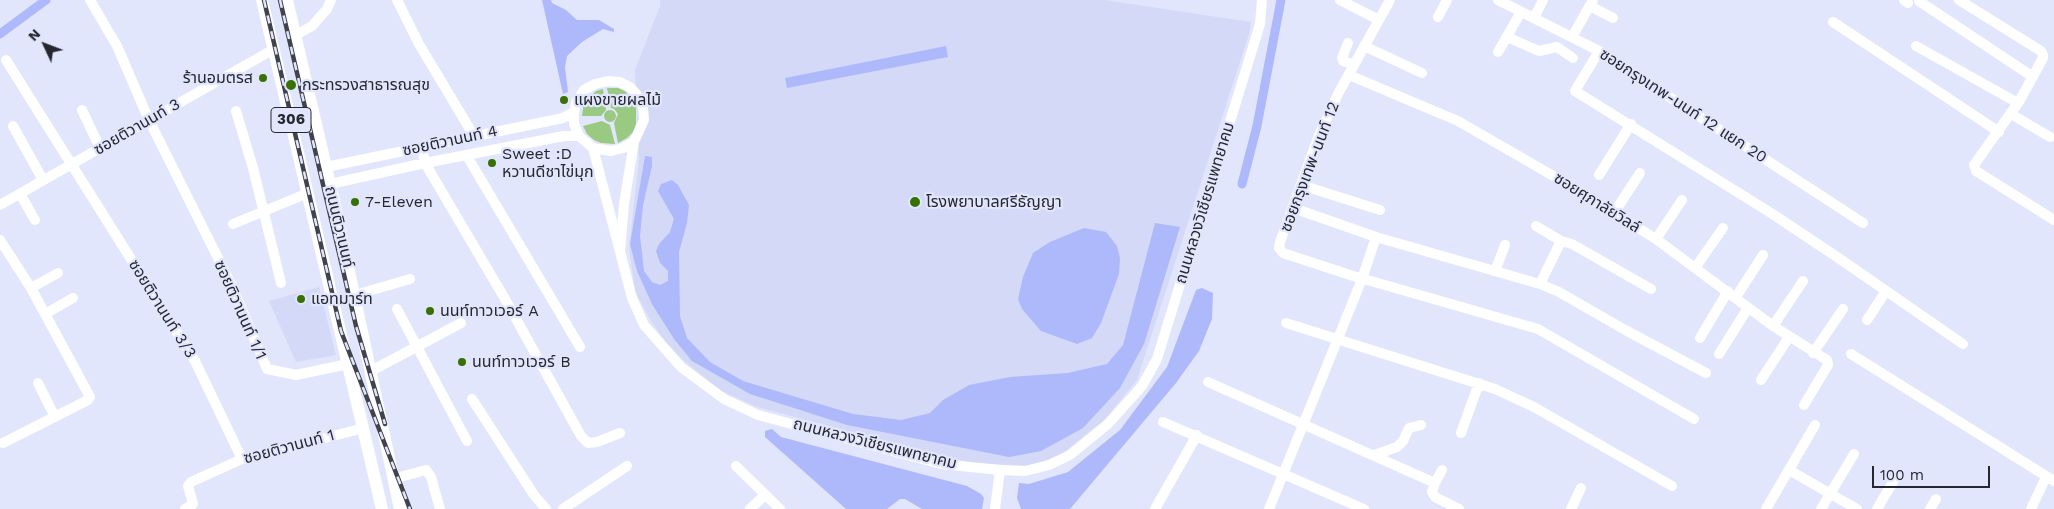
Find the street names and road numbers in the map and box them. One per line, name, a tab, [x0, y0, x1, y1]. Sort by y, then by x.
street label: ซอยกรุงเทพ-นนท์ 12 แยก 20	[1596, 45, 1770, 167]
street label: ซอยติวานนท์ 3	[91, 95, 183, 159]
street label: ซอยกรุงเทพ-นนท์ 12	[1276, 99, 1344, 235]
road number: 306	[271, 108, 311, 132]
street label: ถนนหลวงวิเชียรแพทยาคม	[1171, 120, 1239, 286]
street label: ซอยติวานนท์ 4	[401, 122, 499, 160]
street label: ซอยศุภาลัยวิลล์	[1550, 169, 1644, 237]
street label: ถนนติวานนท์	[320, 184, 358, 270]
street label: ซอยติวานนท์ 3/3	[124, 256, 200, 362]
street label: ซอยติวานนท์ 1/1	[210, 257, 270, 363]
street label: ถนนหลวงวิเชียรแพทยาคม	[791, 414, 959, 474]
street label: ซอยติวานนท์ 1	[242, 426, 336, 468]

